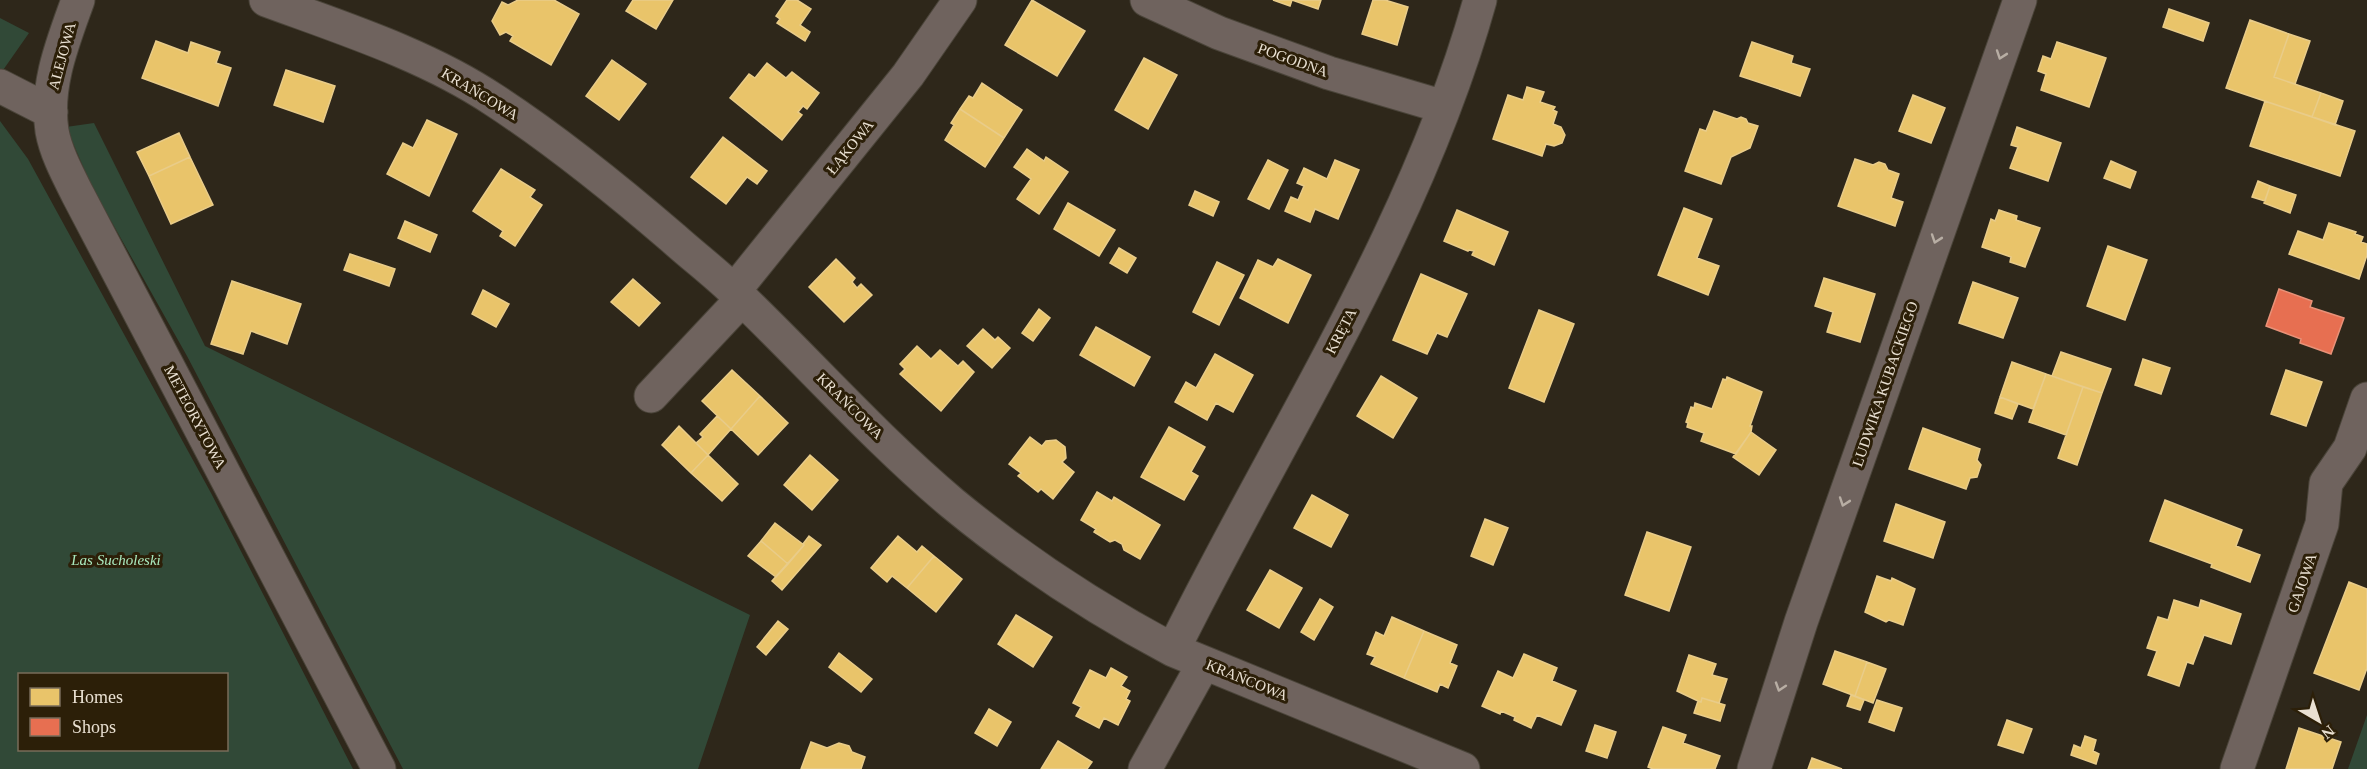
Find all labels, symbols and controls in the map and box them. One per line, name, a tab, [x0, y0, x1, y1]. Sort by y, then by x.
street label: ALEJOWA	[45, 20, 79, 91]
street label: POGODNA	[1256, 40, 1330, 80]
one-way arrow	[1995, 49, 2008, 60]
street label: KRAŃCOWA	[439, 65, 521, 123]
street label: ŁĄKOWA	[823, 117, 877, 177]
one-way arrow	[1931, 233, 1944, 244]
street label: LUDWIKA KUBACKIEGO	[1849, 299, 1921, 469]
street label: KRĘTA	[1322, 306, 1360, 356]
street label: METEORYTOWA	[161, 363, 229, 472]
street label: KRAŃCOWA	[814, 370, 886, 442]
one-way arrow	[1838, 496, 1851, 507]
street label: GAJOWA	[2284, 551, 2320, 615]
park label: Las Sucholeski	[70, 552, 161, 568]
street label: KRAŃCOWA	[1204, 656, 1290, 704]
legend	[18, 673, 228, 751]
one-way arrow	[1775, 681, 1788, 692]
text: Homes	[72, 687, 123, 707]
north arrow	[2289, 691, 2349, 751]
text: Shops	[72, 717, 116, 737]
text: N	[2318, 722, 2338, 743]

